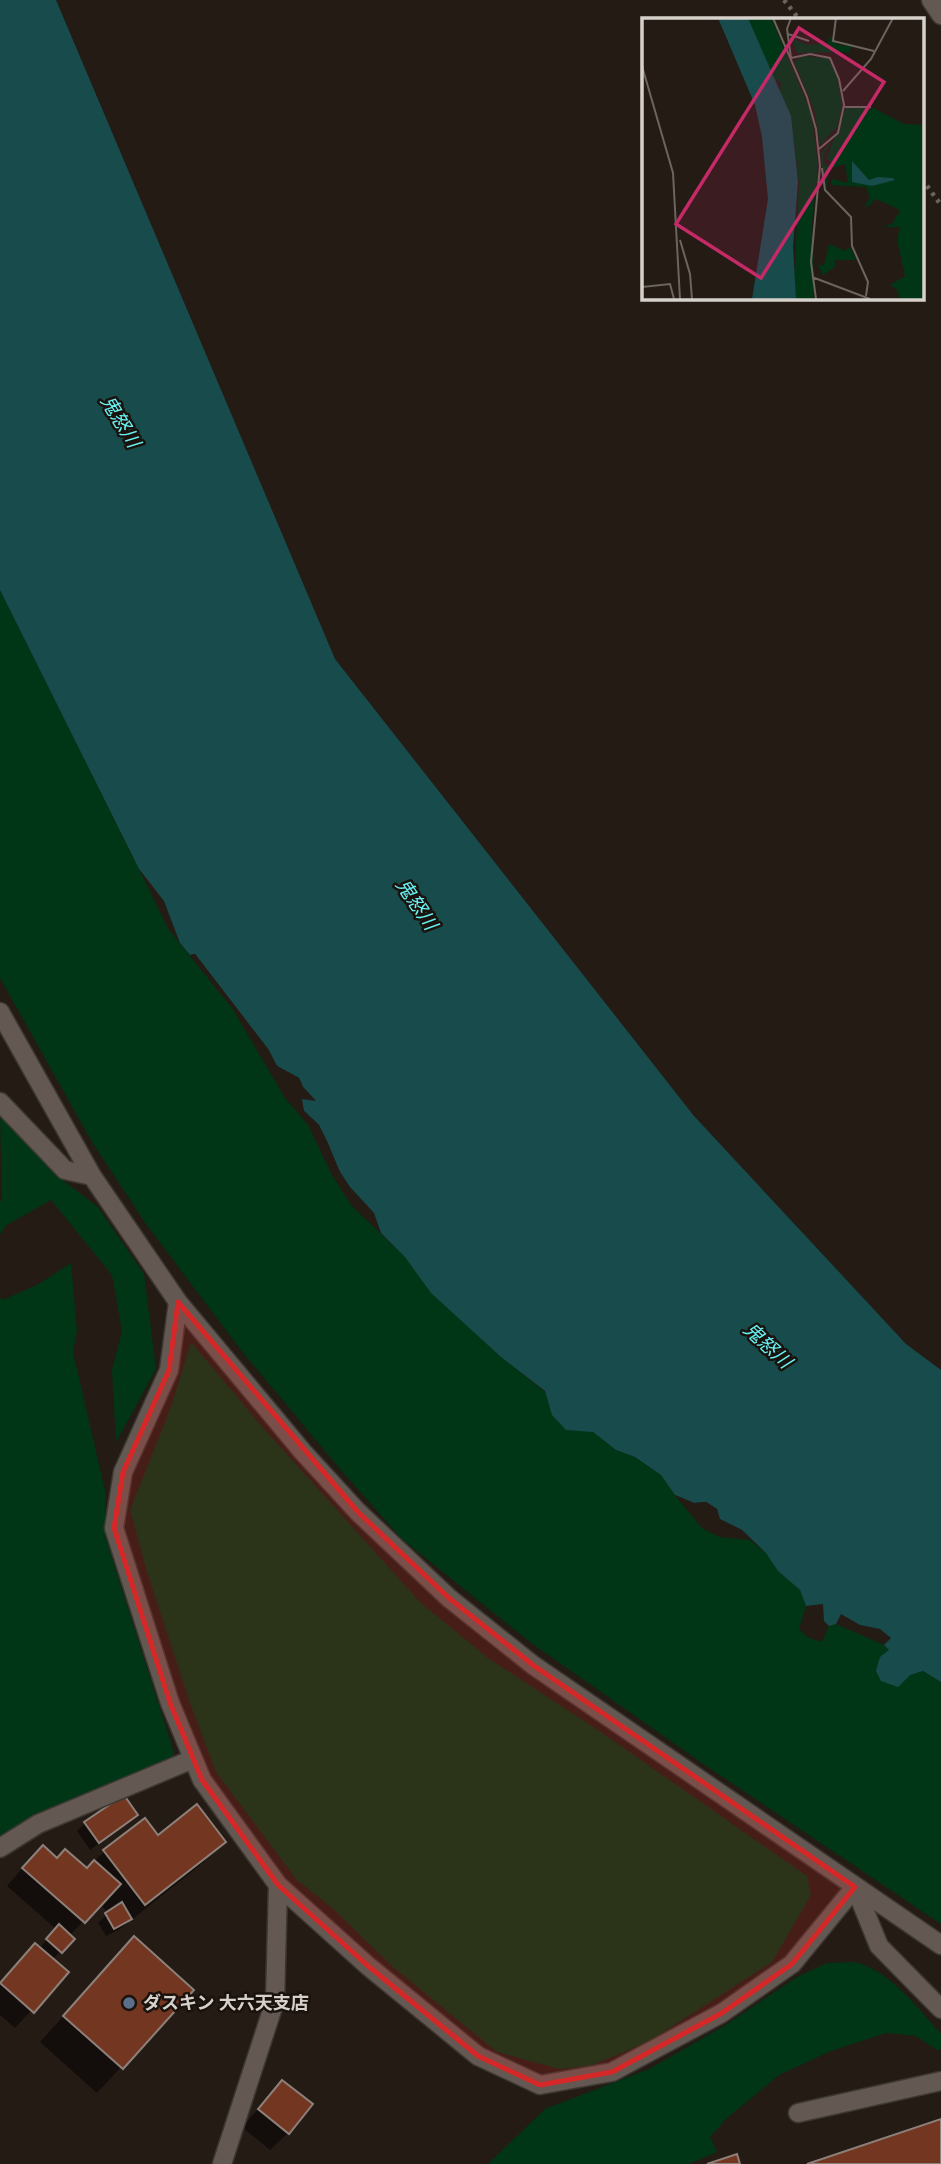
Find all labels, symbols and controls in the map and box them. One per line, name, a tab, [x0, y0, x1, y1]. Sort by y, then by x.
inset map	[642, 18, 923, 299]
water label: 鬼怒川	[96, 390, 147, 453]
water label: 鬼怒川	[391, 874, 444, 936]
water label: 鬼怒川	[739, 1317, 798, 1375]
place label: ダスキン 大六天支店	[143, 1991, 309, 2014]
marker: ダスキン 大六天支店	[121, 1995, 137, 2011]

